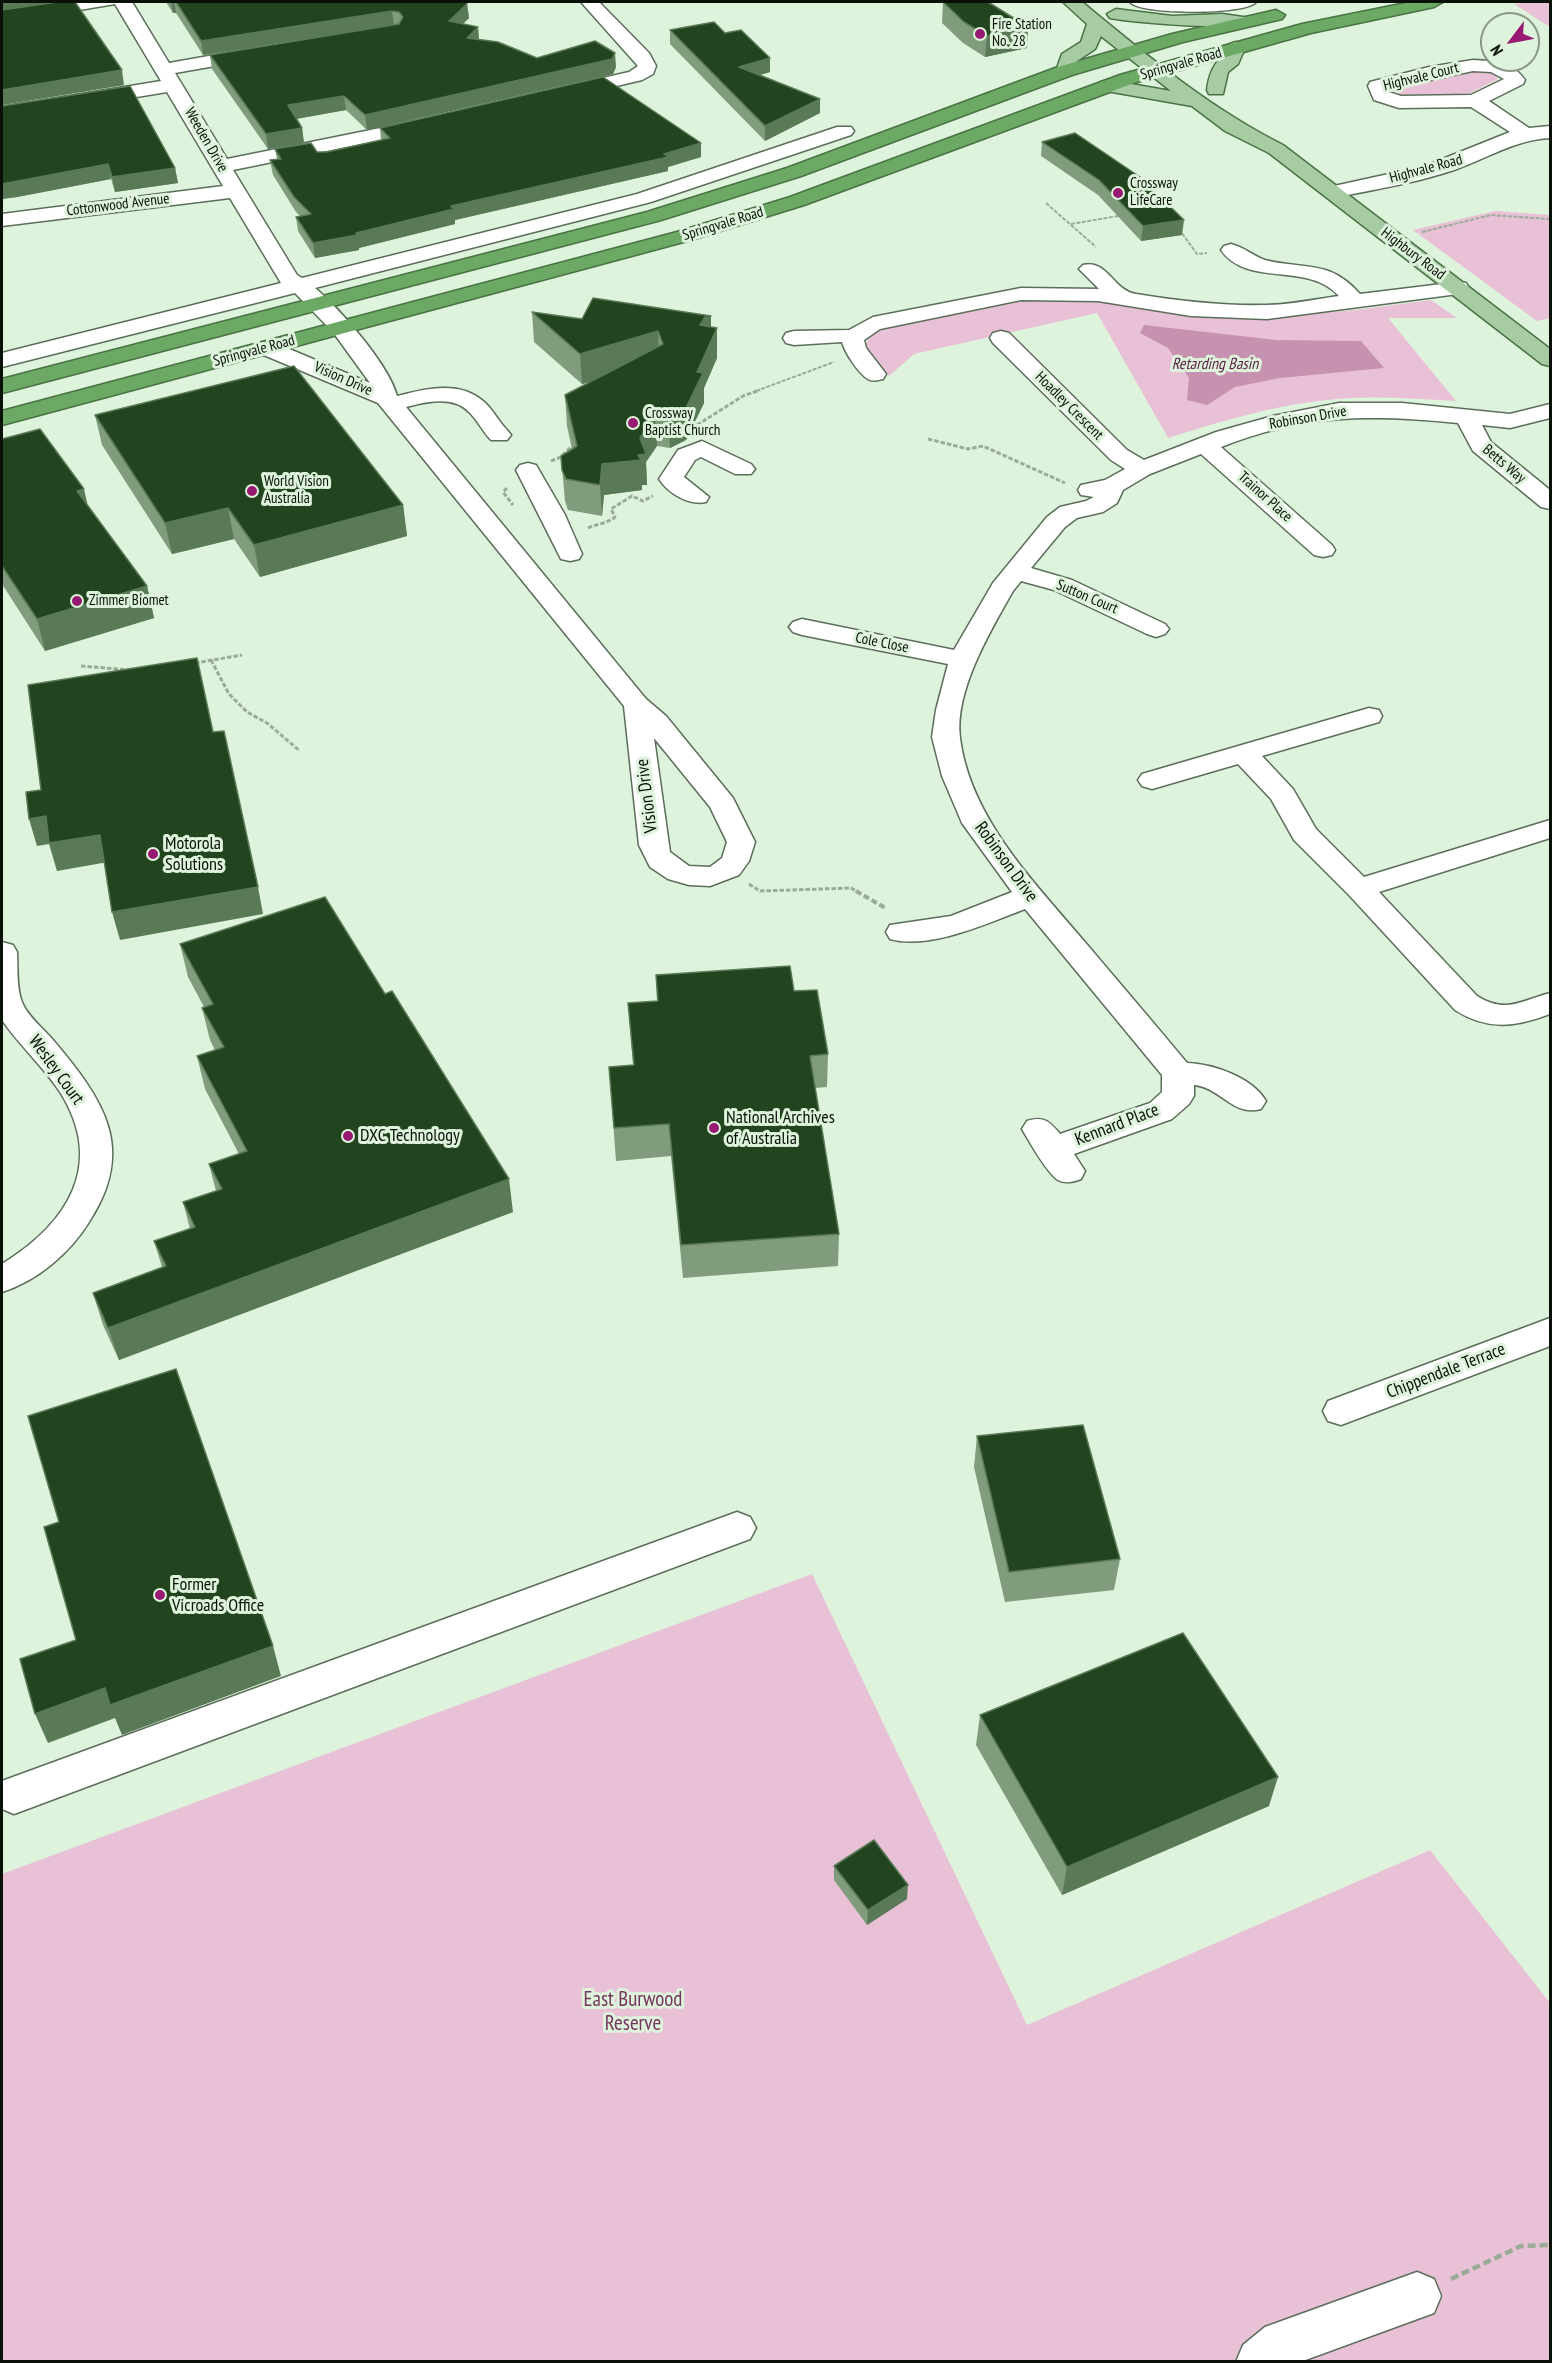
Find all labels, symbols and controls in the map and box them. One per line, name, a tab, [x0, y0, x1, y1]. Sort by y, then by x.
north arrow	[1480, 12, 1540, 72]
place label: Fire Station No. 28	[992, 16, 1052, 51]
marker: Fire Station No. 28	[973, 27, 987, 41]
text: N	[1486, 42, 1507, 59]
street label: Springvale Road	[1138, 44, 1224, 84]
street label: Highvale Court	[1381, 59, 1461, 95]
street label: Weeden Drive	[180, 105, 232, 175]
street label: Highvale Road	[1388, 151, 1464, 187]
place label: Crossway LifeCare	[1130, 175, 1178, 210]
marker: Crossway LifeCare	[1111, 186, 1125, 200]
street label: Cottonwood Avenue	[66, 190, 170, 220]
street label: Springvale Road	[680, 203, 766, 245]
street label: Highbury Road	[1377, 224, 1449, 284]
street label: Springvale Road	[211, 331, 297, 371]
water label: Retarding Basin	[1172, 354, 1258, 374]
street label: Vision Drive	[311, 358, 375, 400]
street label: Hoadley Crescent	[1031, 368, 1107, 444]
street label: Robinson Drive	[1268, 402, 1348, 434]
place label: Crossway Baptist Church	[645, 405, 720, 440]
marker: Crossway Baptist Church	[626, 416, 640, 430]
street label: Betts Way	[1479, 441, 1529, 487]
street label: Trainor Place	[1234, 468, 1296, 526]
place label: World Vision Australia	[264, 473, 329, 508]
marker: World Vision Australia	[245, 484, 259, 498]
street label: Sutton Court	[1053, 576, 1121, 618]
place label: Zimmer Biomet	[89, 592, 169, 610]
marker: Zimmer Biomet	[70, 594, 84, 608]
street label: Cole Close	[854, 629, 910, 657]
street label: Vision Drive	[632, 758, 662, 834]
street label: Robinson Drive	[970, 818, 1042, 906]
place label: Motorola Solutions	[165, 833, 223, 876]
marker: Motorola Solutions	[146, 847, 160, 861]
street label: Wesley Court	[24, 1031, 88, 1109]
street label: Kennard Place	[1072, 1099, 1162, 1151]
place label: National Archives of Australia	[726, 1107, 835, 1150]
marker: National Archives of Australia	[707, 1121, 721, 1135]
place label: DXC Technology	[360, 1125, 460, 1147]
marker: DXC Technology	[341, 1129, 355, 1143]
street label: Chippendale Terrace	[1383, 1338, 1509, 1404]
place label: Former Vicroads Office	[172, 1574, 264, 1616]
marker: Former Vicroads Office	[153, 1588, 167, 1602]
park label: East Burwood Reserve	[584, 1987, 682, 2037]

